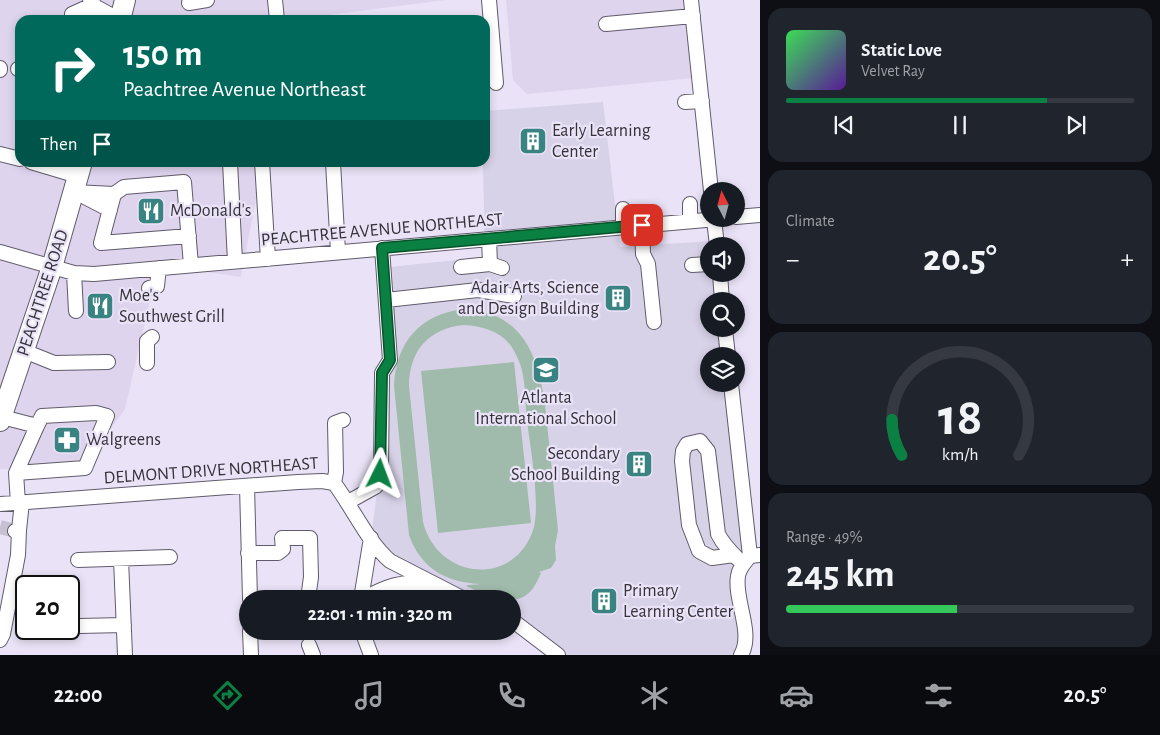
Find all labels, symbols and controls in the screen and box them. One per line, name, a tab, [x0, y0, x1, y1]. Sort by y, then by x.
icon: right	[40, 35, 105, 100]
text: 150 m	[123, 37, 203, 72]
text: Static Love	[861, 41, 942, 60]
text: Velvet Ray	[861, 63, 925, 79]
text: Peachtree Avenue Northeast	[123, 78, 366, 100]
icon: previous	[830, 111, 858, 139]
icon: pause	[946, 111, 974, 139]
icon: next	[1062, 111, 1090, 139]
place label: Early Learning Center	[552, 122, 651, 161]
building icon: Early Learning Center	[518, 126, 548, 156]
icon: arrive	[88, 130, 116, 158]
text: Then	[40, 135, 78, 154]
north arrow	[700, 182, 745, 228]
map controls	[700, 182, 745, 392]
restaurant icon: McDonald's	[136, 196, 166, 226]
place label: McDonald's	[170, 202, 252, 220]
pin	[621, 204, 663, 246]
street label: PEACHTREE AVENUE NORTHEAST	[260, 210, 504, 250]
icon: arrive	[628, 211, 656, 239]
text: Climate	[786, 213, 835, 229]
street label: PEACHTREE ROAD	[14, 228, 72, 358]
button: sound	[700, 237, 745, 282]
text: 20.5°	[923, 240, 997, 278]
text: −	[786, 246, 799, 274]
text: +	[1121, 246, 1134, 274]
place label: Adair Arts, Science and Design Building	[458, 279, 599, 318]
building icon: Adair Arts, Science and Design Building	[603, 283, 633, 313]
place label: Moe's Southwest Grill	[119, 287, 225, 326]
restaurant icon: Moe's Southwest Grill	[85, 291, 115, 321]
button: search	[700, 292, 745, 337]
button: layers	[700, 347, 745, 392]
school or university icon: Atlanta International School	[531, 355, 561, 385]
place label: Atlanta International School	[475, 389, 617, 428]
text: 18	[938, 392, 982, 444]
pharmacy icon: Walgreens	[52, 425, 82, 455]
place label: Walgreens	[86, 431, 161, 449]
place label: Secondary School Building	[511, 445, 620, 484]
text: km/h	[942, 446, 978, 464]
position arrow	[353, 447, 405, 499]
building icon: Secondary School Building	[624, 449, 654, 479]
street label: DELMONT DRIVE NORTHEAST	[103, 455, 319, 487]
text: Range · 49%	[786, 529, 863, 545]
text: 245 km	[786, 556, 895, 594]
speed limit sign: 20	[15, 575, 80, 640]
place label: Primary Learning Center	[623, 582, 734, 621]
building icon: Primary Learning Center	[589, 586, 619, 616]
text: 22:01 · 1 min · 320 m	[308, 605, 452, 624]
icon: directions	[210, 678, 245, 713]
icon: music	[352, 678, 387, 713]
icon: phone	[494, 678, 529, 713]
icon: climate	[637, 678, 672, 713]
icon: car	[779, 678, 814, 713]
icon: filters	[921, 678, 956, 713]
text: 22:00	[54, 684, 102, 706]
text: 20.5°	[1064, 684, 1106, 706]

